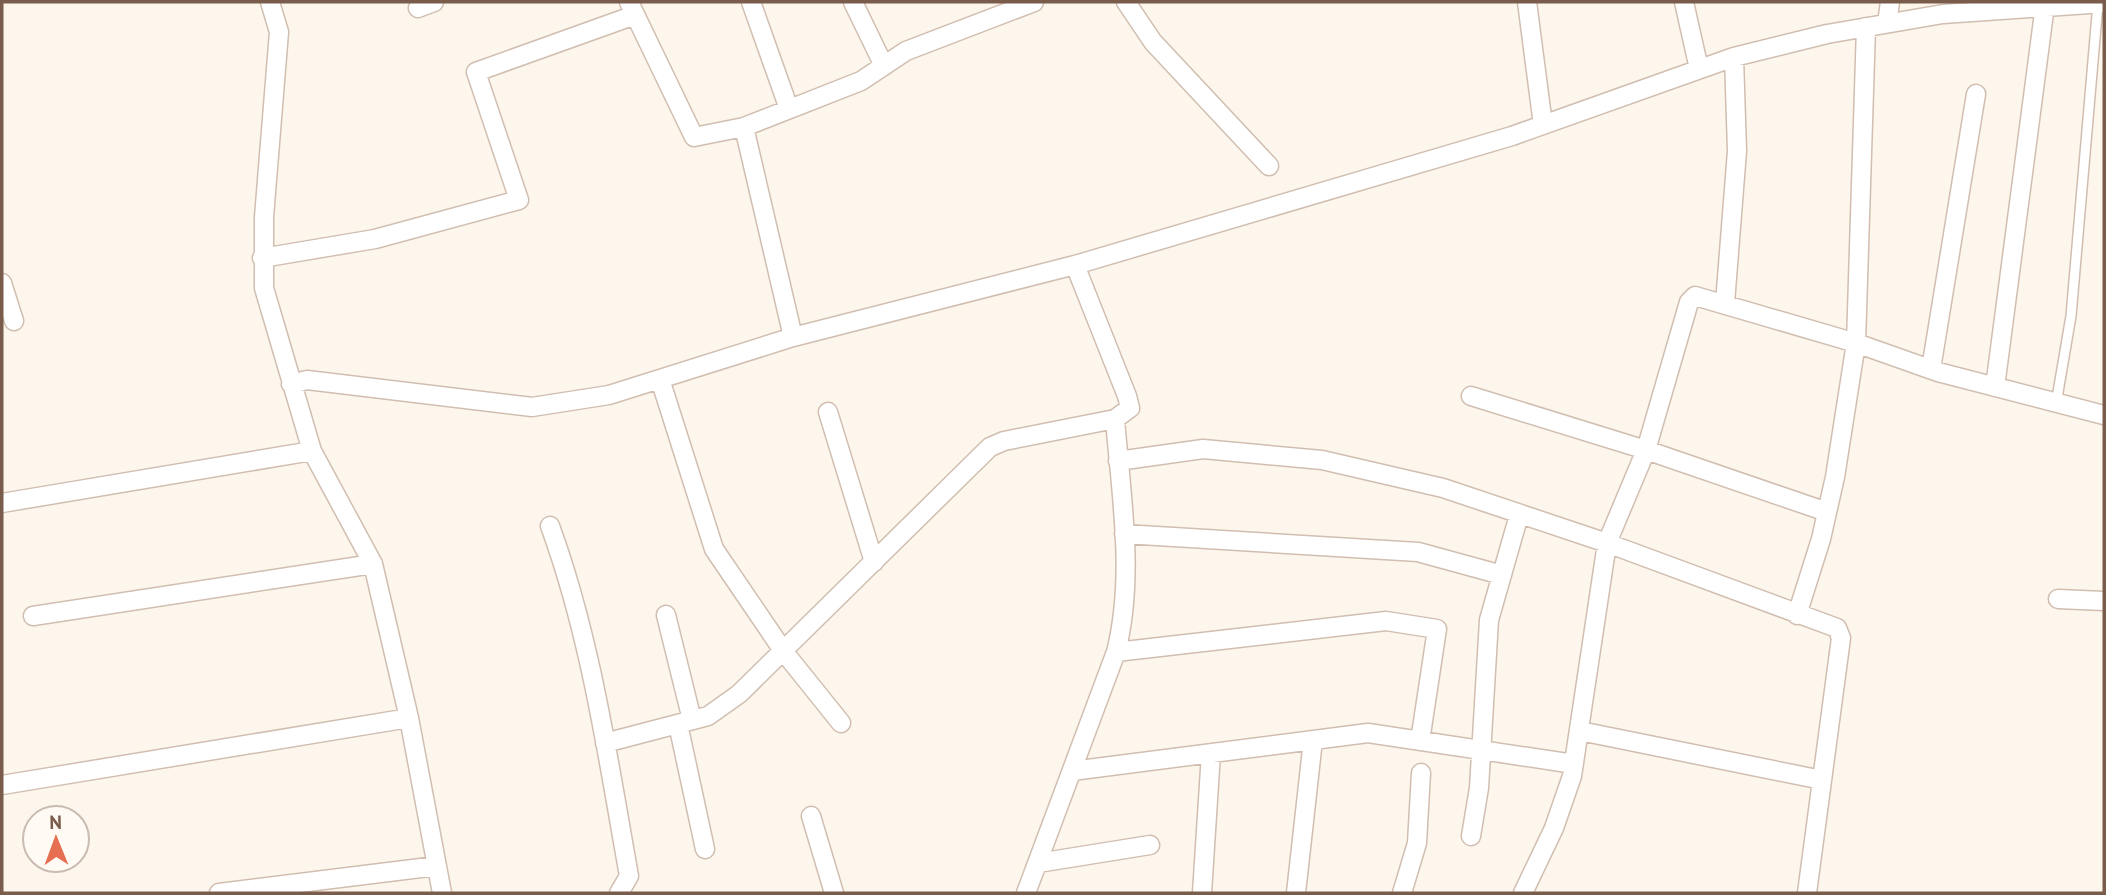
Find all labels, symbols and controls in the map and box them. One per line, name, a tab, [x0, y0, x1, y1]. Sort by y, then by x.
north arrow	[21, 804, 91, 874]
text: N	[49, 810, 62, 834]

